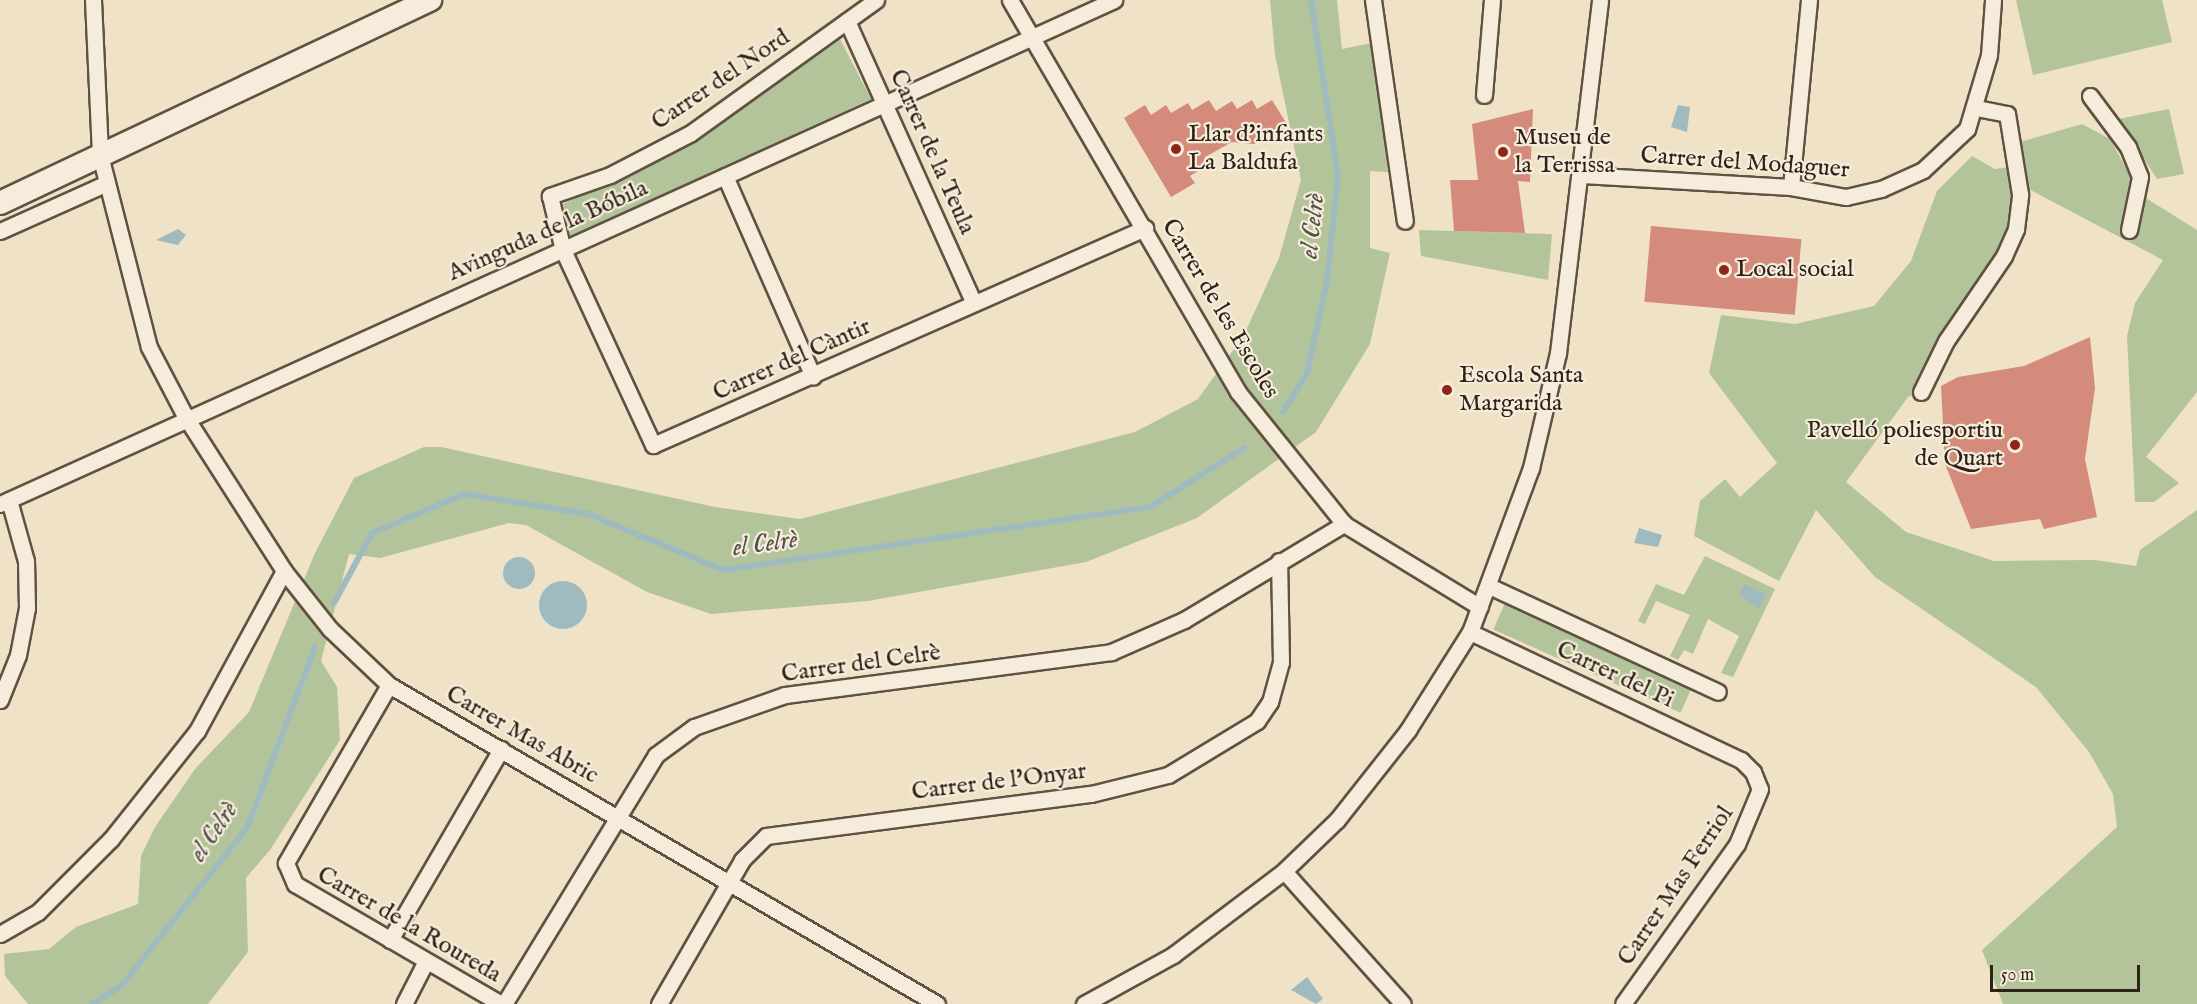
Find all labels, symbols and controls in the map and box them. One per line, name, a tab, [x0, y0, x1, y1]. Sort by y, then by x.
street label: Carrer del Nord	[646, 23, 796, 137]
street label: Carrer de la Teula	[883, 65, 981, 239]
place label: Llar d'infants La Baldufa	[1188, 121, 1323, 177]
place label: Museu de la Terrissa	[1515, 124, 1615, 180]
street label: Carrer del Modaguer	[1639, 141, 1851, 185]
marker: Llar d'infants La Baldufa	[1169, 142, 1183, 156]
marker: Museu de la Terrissa	[1496, 145, 1510, 159]
street label: Avinguda de la Bóbila	[444, 174, 652, 288]
water label: el Celrè	[1294, 192, 1332, 260]
street label: Carrer de les Escoles	[1155, 214, 1285, 404]
place label: Local social	[1736, 256, 1854, 284]
marker: Local social	[1717, 263, 1731, 277]
street label: Carrer del Càntir	[709, 312, 875, 408]
place label: Escola Santa Margarida	[1459, 362, 1583, 418]
marker: Escola Santa Margarida	[1440, 383, 1454, 397]
place label: Pavelló poliesportiu de Quart	[1807, 417, 2003, 473]
marker: Pavelló poliesportiu de Quart	[2008, 438, 2022, 452]
water label: el Celrè	[731, 524, 799, 564]
street label: Carrer del Pi	[1552, 635, 1678, 715]
street label: Carrer del Celrè	[780, 639, 942, 689]
street label: Carrer Mas Abric	[441, 680, 603, 790]
street label: Carrer de l'Onyar	[910, 757, 1088, 807]
water label: el Celrè	[183, 796, 245, 868]
street label: Carrer Mas Ferriol	[1612, 801, 1740, 971]
street label: Carrer de la Roureda	[312, 861, 506, 989]
scale bar	[1993, 953, 2143, 991]
text: 50 m	[2001, 964, 2034, 987]

